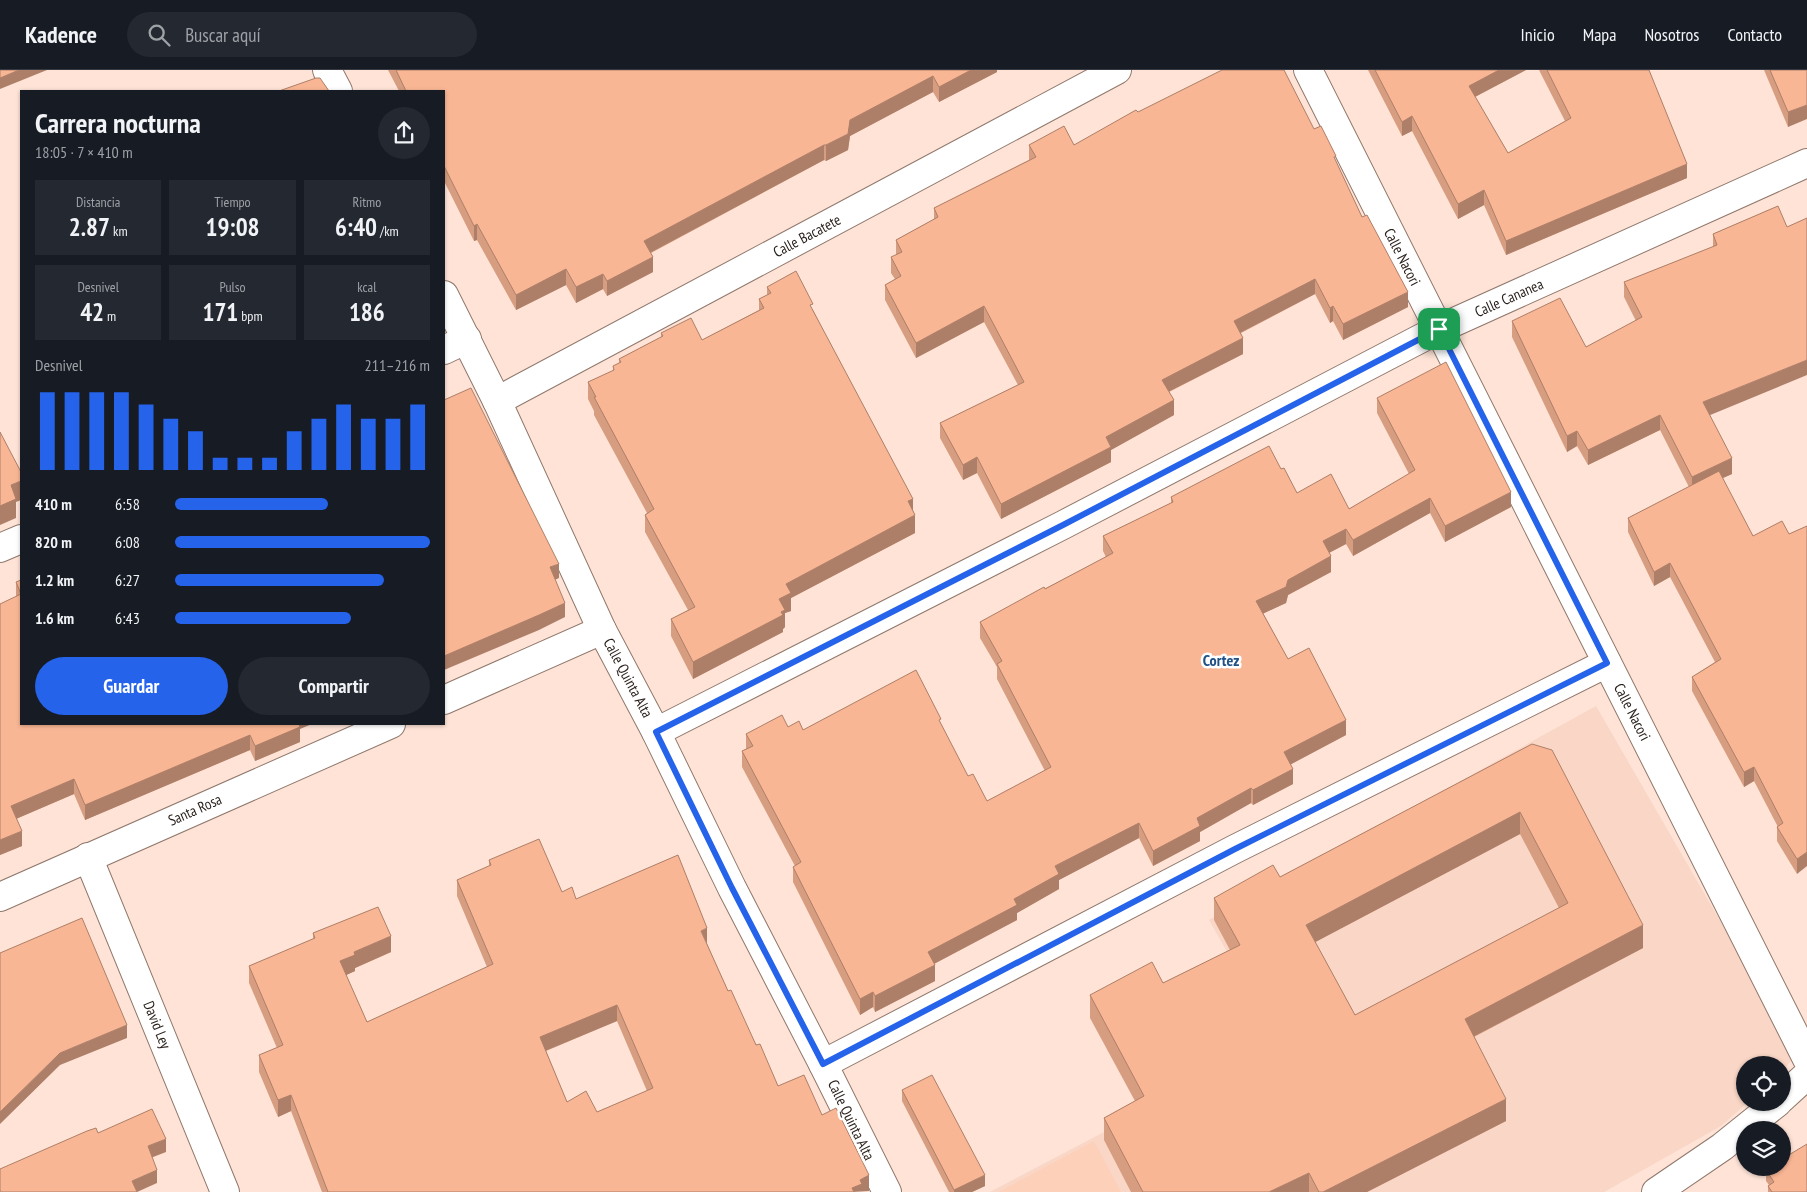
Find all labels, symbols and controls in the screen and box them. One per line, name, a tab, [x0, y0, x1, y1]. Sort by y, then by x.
search box	[127, 12, 477, 57]
text: Kadence	[25, 19, 97, 50]
icon: search	[145, 21, 173, 49]
text: Buscar aquí	[185, 23, 261, 47]
text: Inicio	[1521, 23, 1555, 46]
text: Mapa	[1583, 23, 1616, 46]
text: Nosotros	[1644, 23, 1699, 46]
text: Contacto	[1727, 23, 1782, 46]
text: Carrera nocturna	[35, 104, 201, 141]
button: share	[378, 107, 430, 159]
text: 18:05 · 7 × 410 m	[35, 142, 133, 162]
text: Distancia	[76, 193, 120, 211]
text: Tiempo	[214, 193, 251, 211]
text: Ritmo	[352, 193, 381, 211]
street label: Calle Bacatete	[770, 210, 844, 261]
text: 2.87	[69, 211, 110, 243]
text: 19:08	[205, 211, 260, 243]
text: 6:40	[335, 211, 377, 243]
text: km	[110, 222, 128, 240]
text: /km	[377, 222, 399, 240]
street label: Calle Nacori	[1380, 225, 1425, 289]
street label: Calle Cananea	[1472, 274, 1546, 321]
text: Desnivel	[77, 278, 119, 296]
text: Pulso	[219, 278, 246, 296]
text: kcal	[357, 278, 376, 296]
text: 42	[80, 296, 104, 328]
text: 171	[202, 296, 238, 328]
text: 186	[349, 296, 385, 328]
text: m	[104, 307, 116, 325]
text: bpm	[238, 307, 263, 325]
pin	[1418, 308, 1460, 350]
icon: arrive	[1425, 315, 1453, 343]
text: Desnivel	[35, 355, 82, 375]
text: 211–216 m	[365, 355, 430, 375]
text: 410 m	[35, 494, 72, 514]
text: 6:58	[115, 494, 140, 514]
text: 820 m	[35, 532, 72, 552]
text: 6:08	[115, 532, 140, 552]
text: 1.2 km	[35, 570, 74, 590]
text: 6:27	[115, 570, 140, 590]
text: 1.6 km	[35, 608, 74, 628]
text: 6:43	[115, 608, 140, 628]
street label: Calle Quinta Alta	[600, 635, 657, 721]
district label: Cortez	[1203, 650, 1239, 670]
button: Guardar	[35, 657, 228, 715]
button: Compartir	[238, 657, 430, 715]
street label: Calle Nacori	[1610, 680, 1655, 744]
street label: Santa Rosa	[165, 789, 224, 830]
street label: David Ley	[139, 998, 176, 1052]
map controls	[1736, 1056, 1791, 1176]
button: locate	[1736, 1056, 1791, 1111]
street label: Calle Quinta Alta	[824, 1076, 879, 1163]
button: layers	[1736, 1121, 1791, 1176]

